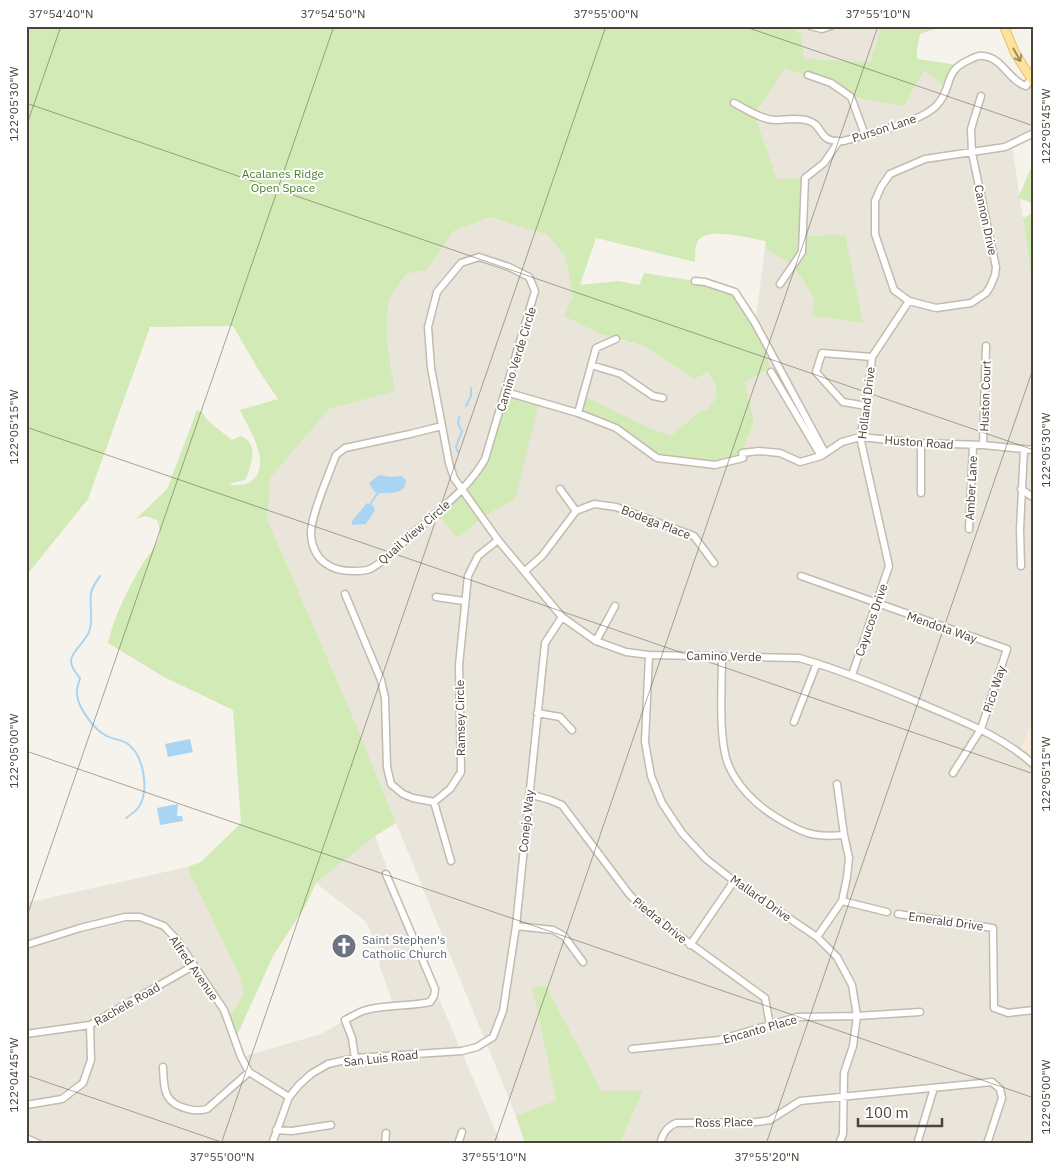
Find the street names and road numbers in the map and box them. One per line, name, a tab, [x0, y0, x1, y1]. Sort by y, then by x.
street label: Purson Lane	[850, 110, 918, 145]
street label: Cannon Drive	[971, 183, 1001, 257]
street label: Camino Verde Circle	[493, 304, 539, 413]
street label: Huston Court	[976, 360, 994, 432]
street label: Holland Drive	[854, 366, 878, 440]
street label: Huston Road	[884, 432, 954, 452]
street label: Amber Lane	[962, 455, 980, 521]
street label: Quail View Circle	[375, 496, 453, 567]
street label: Bodega Place	[619, 502, 693, 542]
street label: Cayucos Drive	[852, 581, 891, 658]
street label: Mendota Way	[905, 608, 979, 646]
street label: Camino Verde	[686, 648, 762, 664]
street label: Pico Way	[979, 664, 1009, 714]
street label: Ramsey Circle	[452, 679, 468, 756]
street label: Conejo Way	[515, 789, 537, 853]
street label: Mallard Drive	[728, 871, 795, 925]
street label: Piedra Drive	[630, 894, 690, 947]
street label: Emerald Drive	[907, 908, 985, 934]
street label: Alfred Avenue	[166, 933, 222, 1004]
street label: Rachele Road	[91, 979, 163, 1029]
street label: Encanto Place	[721, 1011, 799, 1047]
street label: San Luis Road	[343, 1047, 419, 1069]
street label: Ross Place	[695, 1114, 754, 1130]

